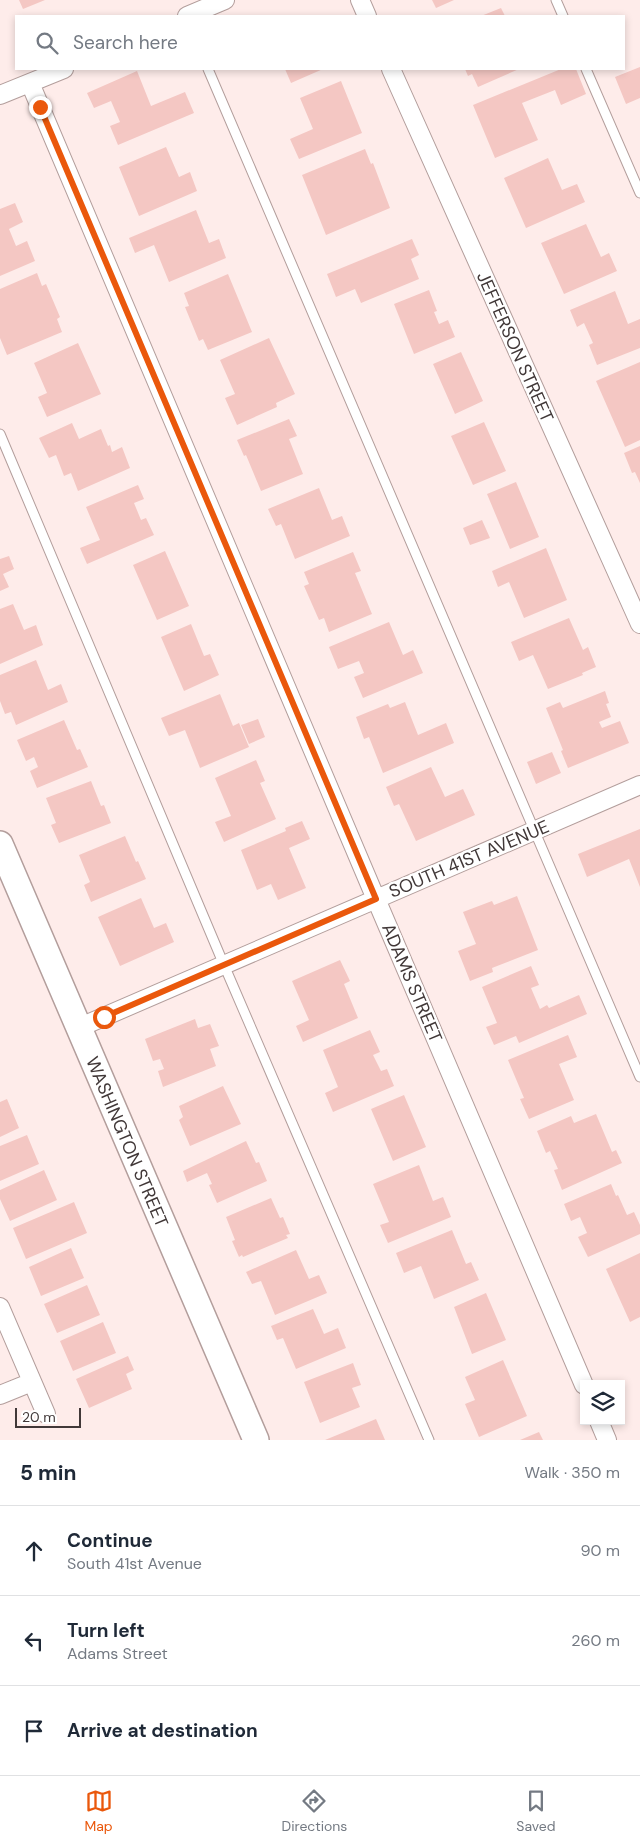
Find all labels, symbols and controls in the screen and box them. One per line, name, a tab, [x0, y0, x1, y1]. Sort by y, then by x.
search box	[15, 15, 625, 70]
icon: search	[33, 29, 61, 57]
text: Search here	[73, 30, 178, 55]
route end	[29, 96, 52, 119]
street label: JEFFERSON STREET	[471, 268, 559, 426]
street label: SOUTH 41ST AVENUE	[385, 814, 553, 904]
street label: ADAMS STREET	[376, 920, 448, 1046]
route start	[93, 1006, 116, 1029]
street label: WASHINGTON STREET	[80, 1053, 174, 1231]
map controls	[580, 1380, 625, 1425]
button: layers	[580, 1380, 625, 1425]
scale bar	[15, 1405, 81, 1428]
text: 20 m	[22, 1408, 56, 1426]
text: 5 min	[20, 1459, 76, 1487]
text: Walk · 350 m	[525, 1462, 620, 1483]
text: Continue	[67, 1528, 153, 1553]
icon: ahead	[20, 1537, 48, 1565]
text: 90 m	[580, 1540, 620, 1561]
text: South 41st Avenue	[67, 1553, 202, 1574]
text: Turn left	[67, 1618, 145, 1643]
icon: left	[20, 1627, 48, 1655]
text: 260 m	[571, 1630, 620, 1651]
text: Adams Street	[67, 1643, 168, 1664]
icon: arrive	[20, 1717, 48, 1745]
text: Arrive at destination	[67, 1718, 258, 1743]
tab: Map	[84, 1787, 113, 1835]
tab: Directions	[282, 1787, 347, 1835]
tab: Saved	[516, 1787, 556, 1835]

